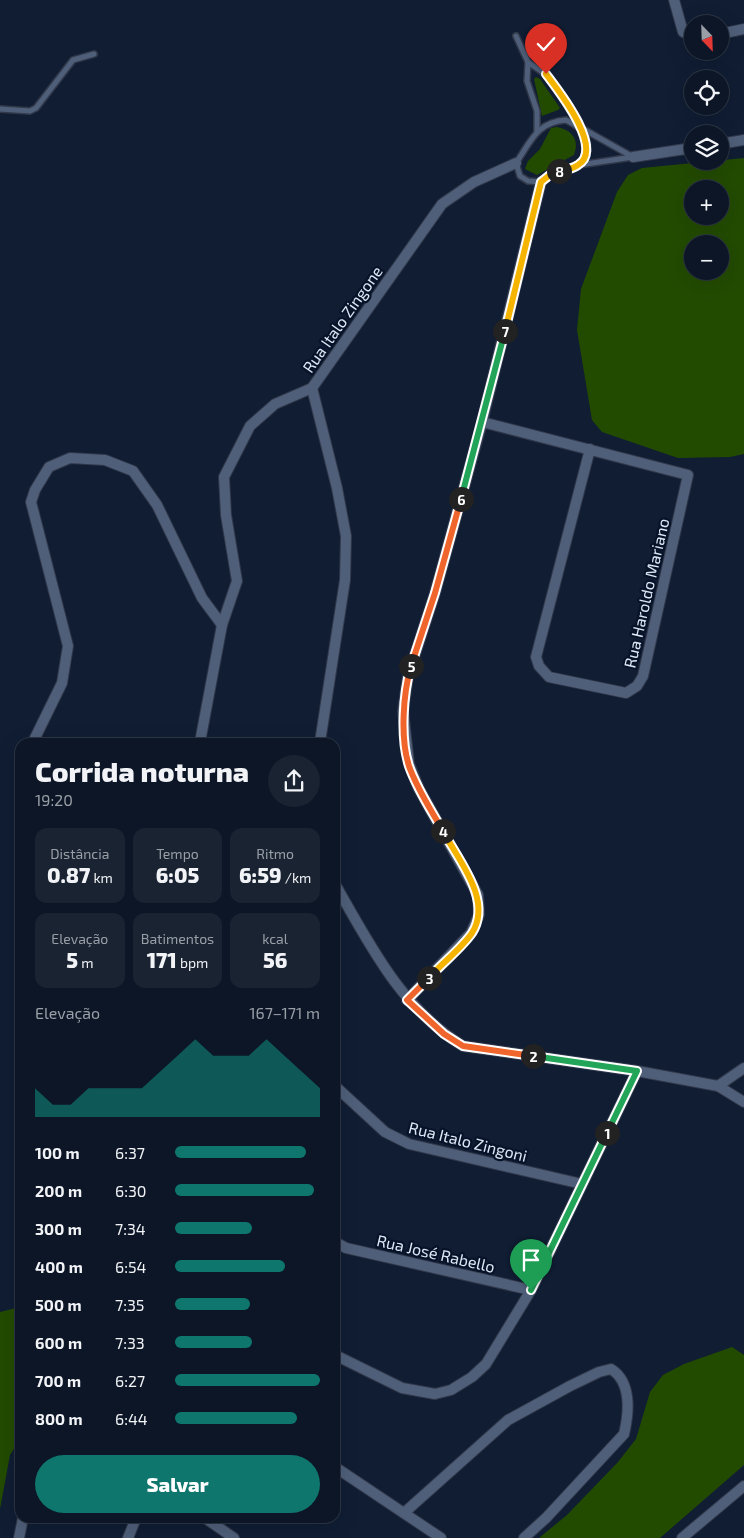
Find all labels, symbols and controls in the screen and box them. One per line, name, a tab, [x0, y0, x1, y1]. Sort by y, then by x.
north arrow	[684, 15, 729, 60]
map controls	[684, 15, 729, 280]
pin	[525, 23, 567, 74]
icon: check	[532, 30, 560, 58]
button: locate	[684, 70, 729, 115]
button: layers	[684, 125, 729, 170]
pin: 8	[546, 158, 572, 184]
text: 8	[555, 163, 564, 180]
button: +	[684, 180, 729, 225]
button: −	[684, 235, 729, 280]
street label: Rua Italo Zingone	[298, 262, 386, 376]
pin: 7	[492, 318, 518, 344]
text: 7	[502, 323, 509, 340]
pin: 6	[448, 486, 474, 512]
text: 6	[457, 491, 466, 508]
street label: Rua Haroldo Mariano	[620, 516, 672, 670]
pin: 5	[398, 654, 424, 678]
text: 5	[408, 658, 415, 675]
text: Corrida noturna	[35, 754, 249, 788]
button: share	[268, 755, 320, 807]
text: 19:20	[35, 790, 73, 809]
pin: 4	[430, 818, 456, 844]
text: 4	[439, 823, 448, 840]
text: Distância	[50, 845, 109, 862]
text: Tempo	[156, 845, 199, 862]
text: Ritmo	[256, 845, 294, 862]
text: 0.87	[47, 862, 90, 887]
text: 6:05	[156, 862, 199, 887]
text: 6:59	[239, 862, 282, 887]
text: km	[90, 869, 113, 886]
text: /km	[282, 869, 311, 886]
text: Elevação	[51, 930, 108, 947]
text: Batimentos	[141, 930, 214, 947]
text: kcal	[262, 930, 288, 947]
text: 5	[66, 947, 78, 972]
text: 171	[147, 947, 177, 972]
text: 56	[263, 947, 287, 972]
text: m	[78, 954, 93, 971]
text: bpm	[177, 954, 208, 971]
pin: 3	[416, 966, 442, 990]
text: 3	[426, 970, 433, 987]
text: Elevação	[35, 1003, 100, 1022]
text: 167–171 m	[249, 1003, 320, 1022]
pin: 2	[520, 1044, 546, 1068]
text: 2	[529, 1048, 538, 1065]
street label: Rua Italo Zingoni	[407, 1117, 529, 1165]
pin: 1	[594, 1120, 620, 1146]
text: 1	[604, 1125, 611, 1142]
text: 100 m	[35, 1143, 80, 1162]
text: 6:37	[115, 1143, 145, 1162]
text: 200 m	[35, 1181, 82, 1200]
text: 6:30	[115, 1181, 146, 1200]
text: 300 m	[35, 1219, 82, 1238]
text: 7:34	[115, 1219, 146, 1238]
street label: Rua José Rabello	[375, 1230, 497, 1276]
pin	[510, 1239, 552, 1290]
icon: arrive	[517, 1246, 545, 1274]
text: 400 m	[35, 1257, 83, 1276]
text: 6:54	[115, 1257, 146, 1276]
text: 500 m	[35, 1295, 82, 1314]
text: 7:35	[115, 1295, 144, 1314]
text: 600 m	[35, 1333, 82, 1352]
text: 7:33	[115, 1333, 145, 1352]
text: 700 m	[35, 1371, 81, 1390]
text: 6:27	[115, 1371, 145, 1390]
text: 800 m	[35, 1409, 83, 1428]
text: 6:44	[115, 1409, 148, 1428]
button: Salvar	[35, 1455, 320, 1513]

